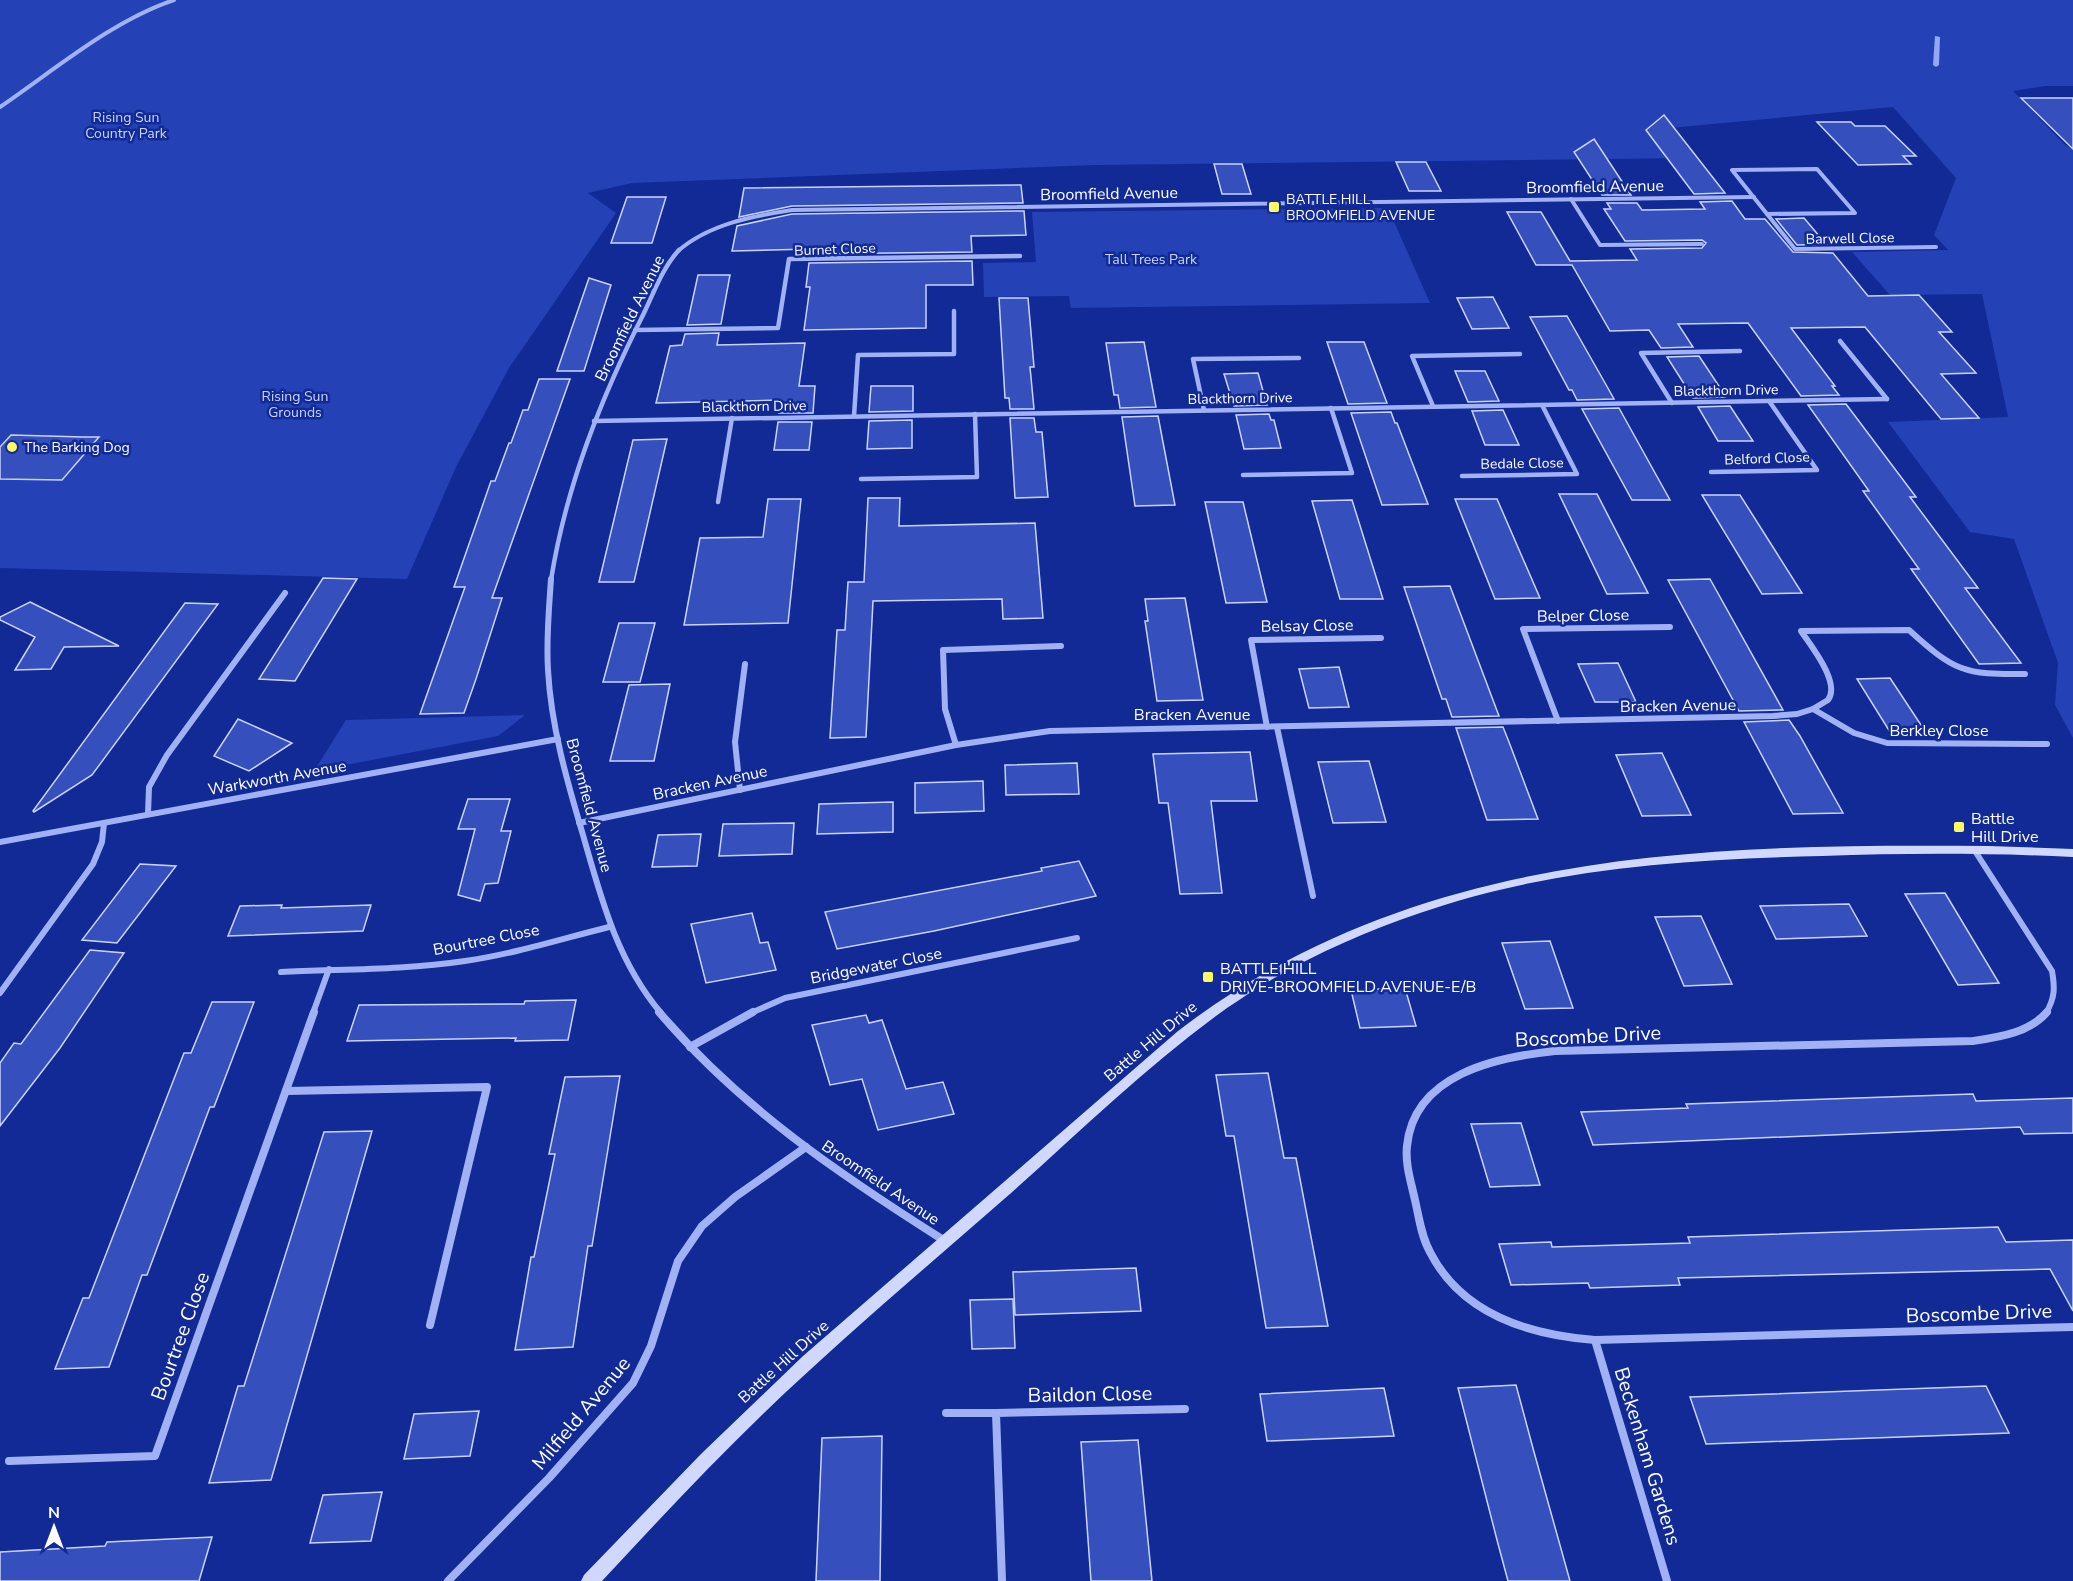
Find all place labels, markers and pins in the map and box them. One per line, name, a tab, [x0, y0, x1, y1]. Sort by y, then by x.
place label: BATTLE HILL BROOMFIELD AVENUE	[1286, 190, 1435, 225]
marker: BATTLE HILL BROOMFIELD AVENUE	[1267, 200, 1281, 214]
place label: The Barking Dog	[24, 438, 130, 457]
marker: The Barking Dog	[5, 440, 19, 454]
place label: Battle Hill Drive	[1971, 808, 2038, 848]
marker: Battle Hill Drive	[1952, 820, 1966, 834]
place label: BATTLE HILL DRIVE-BROOMFIELD AVENUE-E/B	[1220, 958, 1476, 998]
marker: BATTLE HILL DRIVE-BROOMFIELD AVENUE-E/B	[1201, 970, 1215, 984]

